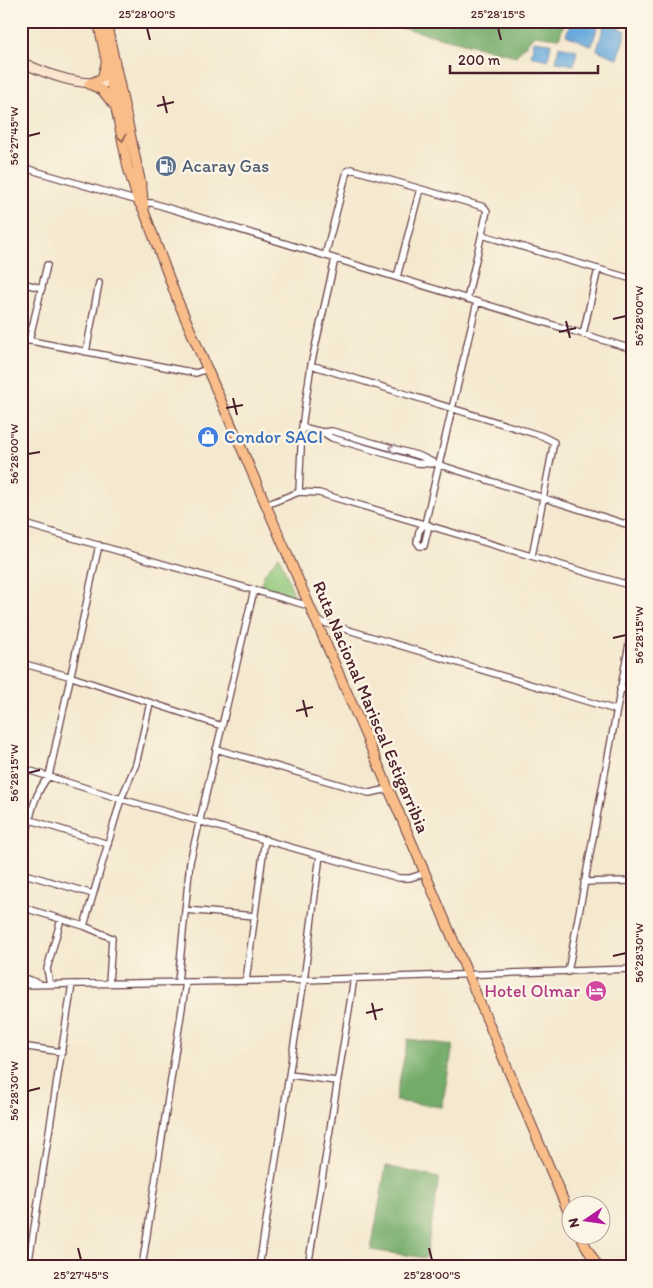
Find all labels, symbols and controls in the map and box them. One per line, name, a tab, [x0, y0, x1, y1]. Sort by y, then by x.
text: 25°28'00"S	[118, 7, 176, 21]
text: 25°28'15"S	[471, 7, 525, 21]
scale bar	[450, 42, 598, 74]
text: 200 m	[458, 51, 501, 69]
text: 56°27'45"W	[7, 107, 21, 165]
one-way arrow	[116, 133, 127, 142]
fuel station icon: Acaray Gas	[154, 154, 178, 178]
place label: Acaray Gas	[182, 155, 269, 177]
text: 56°28'00"W	[632, 286, 646, 346]
text: 56°28'00"W	[7, 424, 21, 484]
shop icon: Condor SACI	[196, 425, 220, 449]
place label: Condor SACI	[224, 426, 323, 448]
one-way arrow	[387, 443, 396, 454]
street label: Ruta Nacional Mariscal Estigarribia	[308, 578, 434, 836]
text: 56°28'15"W	[632, 606, 646, 664]
text: 56°28'15"W	[7, 744, 21, 802]
text: 56°28'30"W	[632, 923, 646, 983]
hotel icon: Hotel Olmar	[584, 979, 608, 1003]
place label: Hotel Olmar	[485, 980, 580, 1002]
text: 56°28'30"W	[7, 1061, 21, 1121]
north arrow	[560, 1196, 610, 1246]
text: N	[564, 1216, 583, 1229]
text: 25°27'45"S	[53, 1268, 109, 1282]
text: 25°28'00"S	[403, 1268, 461, 1282]

